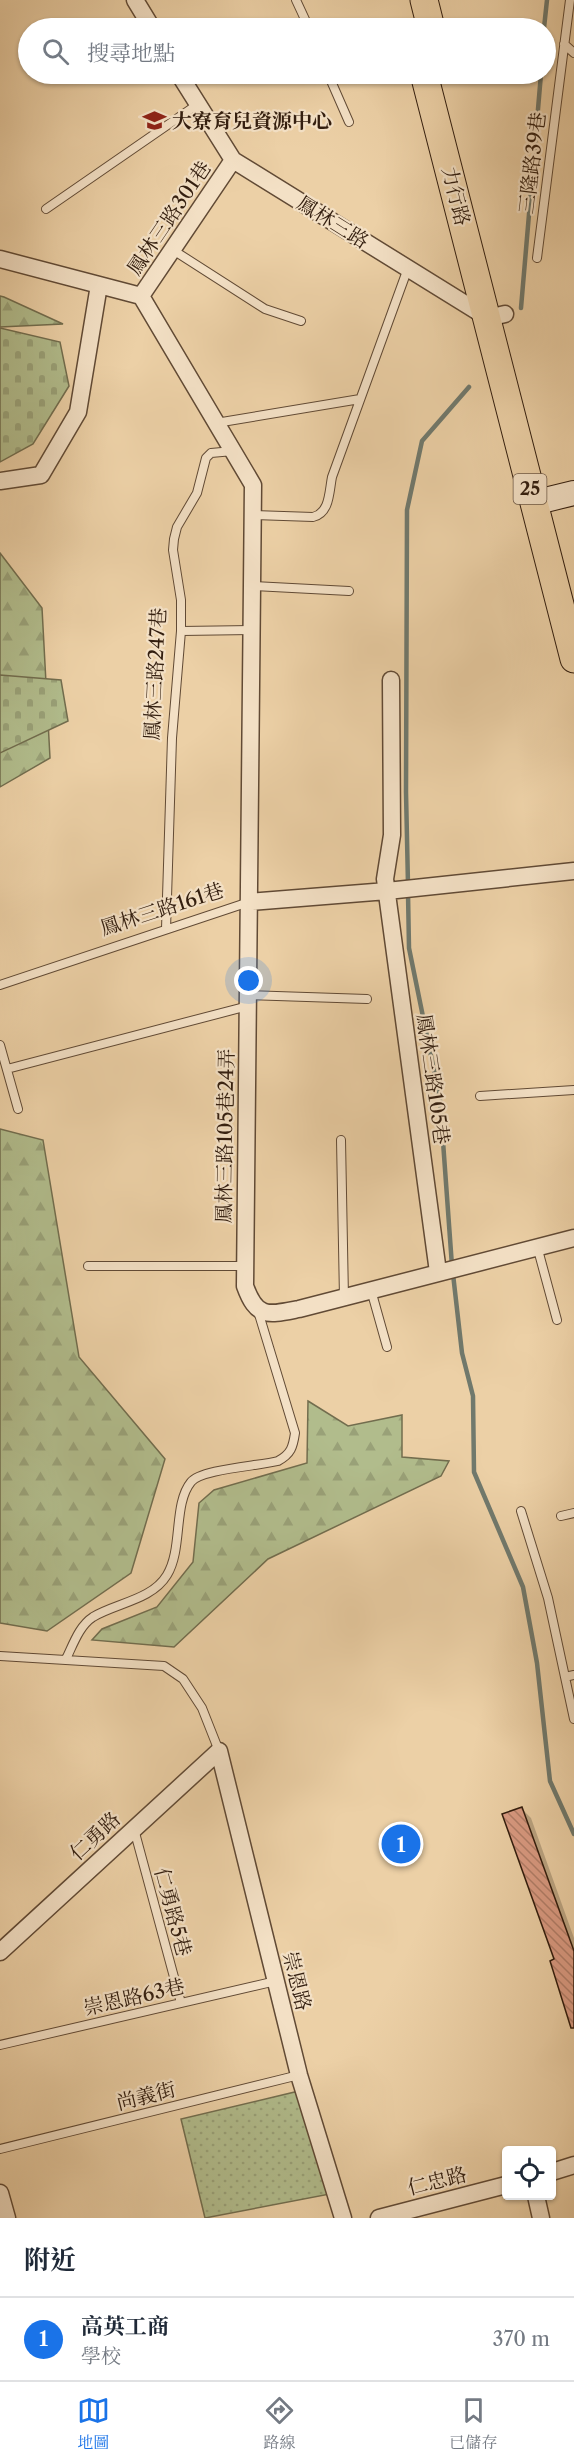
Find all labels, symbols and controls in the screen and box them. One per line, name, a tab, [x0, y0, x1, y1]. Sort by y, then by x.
search box	[18, 18, 556, 84]
icon: search	[39, 35, 72, 68]
text: 搜尋地點	[87, 40, 175, 67]
school or university icon: 大寮育兒資源中心	[141, 108, 167, 134]
place label: 大寮育兒資源中心	[172, 109, 332, 133]
street label: 三隆路39巷	[514, 111, 550, 215]
street label: 鳳林三路301巷	[122, 157, 216, 279]
street label: 力行路	[437, 164, 475, 228]
street label: 鳳林三路	[293, 191, 373, 253]
road number: 25	[514, 474, 546, 504]
street label: 鳳林三路247巷	[140, 607, 170, 741]
street label: 鳳林三路161巷	[97, 878, 227, 940]
your location	[234, 966, 263, 995]
street label: 鳳林三路105巷	[412, 1012, 454, 1146]
street label: 鳳林三路105巷24弄	[211, 1048, 239, 1224]
street label: 仁勇路	[65, 1807, 125, 1865]
pin: 1	[382, 1822, 420, 1866]
street label: 仁勇路5巷	[150, 1865, 196, 1959]
street label: 崇恩路	[278, 1949, 316, 2013]
street label: 崇恩路63巷	[81, 1974, 187, 2020]
street label: 尚義街	[114, 2077, 178, 2115]
map controls	[502, 2146, 556, 2200]
button: locate	[502, 2146, 556, 2200]
street label: 仁忠路	[405, 2162, 469, 2200]
text: 附近	[24, 2244, 76, 2276]
text: 高英工商	[81, 2313, 169, 2340]
text: 1	[39, 2327, 48, 2351]
text: 370 m	[493, 2327, 550, 2351]
text: 學校	[81, 2344, 121, 2368]
tab: 地圖	[77, 2394, 110, 2453]
tab: 路線	[263, 2394, 296, 2453]
tab: 已儲存	[449, 2394, 497, 2453]

